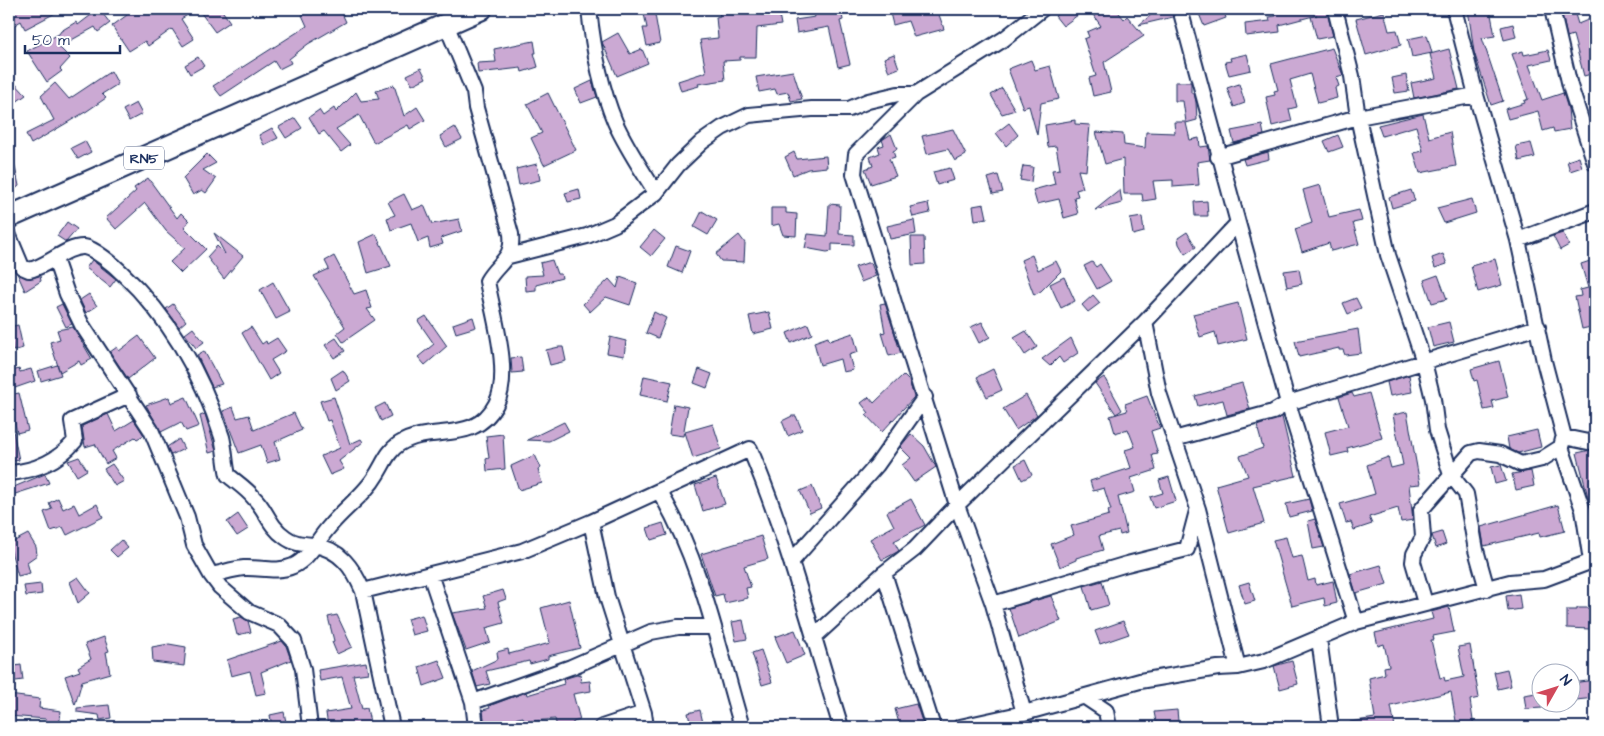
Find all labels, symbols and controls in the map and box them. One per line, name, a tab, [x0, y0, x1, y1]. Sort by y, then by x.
scale bar	[25, 22, 120, 54]
text: 50 m	[32, 30, 70, 51]
road number: RN5	[124, 146, 164, 170]
north arrow	[1532, 664, 1582, 714]
text: N	[1555, 671, 1576, 690]

